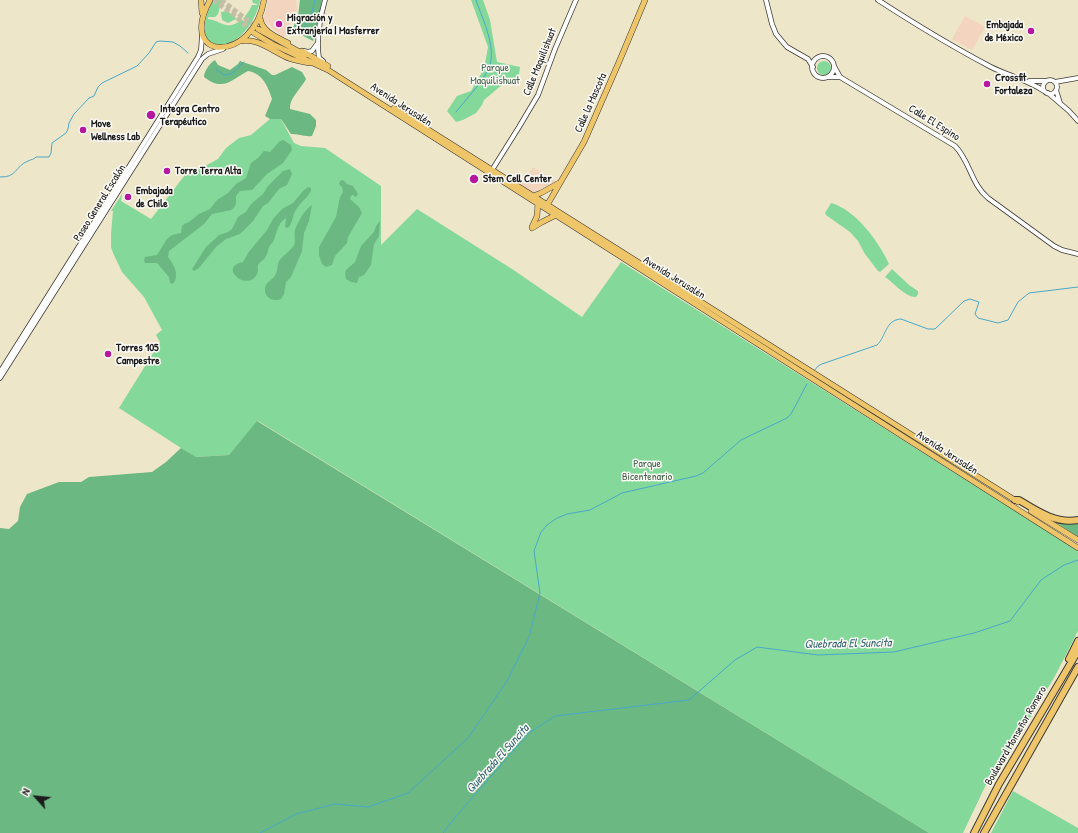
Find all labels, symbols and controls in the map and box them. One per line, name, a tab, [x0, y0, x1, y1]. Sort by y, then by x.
place label: Migración y Extranjería | Masferrer	[287, 11, 380, 37]
place label: Embajada de México	[985, 18, 1023, 44]
marker: Migración y Extranjería | Masferrer	[274, 19, 284, 29]
street label: Calle Maquilishuat	[520, 26, 560, 98]
marker: Embajada de México	[1026, 26, 1036, 36]
park label: Parque Maquilishuat	[470, 61, 520, 87]
street label: Calle la Mascota	[572, 71, 610, 135]
place label: Crossfit Fortaleza	[995, 71, 1032, 97]
marker: Crossfit Fortaleza	[982, 79, 992, 89]
street label: Avenida Jerusalén	[368, 80, 434, 130]
place label: Integra Centro Terapéutico	[160, 102, 220, 128]
street label: Calle El Espino	[906, 102, 962, 144]
marker: Integra Centro Terapéutico	[145, 109, 157, 121]
place label: Move Wellness Lab	[91, 117, 140, 143]
marker: Move Wellness Lab	[78, 125, 88, 135]
street label: Paseo General Escalón	[71, 162, 129, 244]
place label: Torre Terra Alta	[175, 164, 241, 178]
marker: Torre Terra Alta	[162, 166, 172, 176]
place label: Stem Cell Center	[483, 172, 552, 186]
marker: Stem Cell Center	[468, 173, 480, 185]
place label: Embajada de Chile	[136, 184, 173, 210]
marker: Embajada de Chile	[123, 192, 133, 202]
street label: Avenida Jerusalén	[641, 254, 707, 302]
place label: Torres 105 Campestre	[116, 341, 160, 367]
marker: Torres 105 Campestre	[103, 349, 113, 359]
street label: Avenida Jerusalén	[914, 428, 980, 478]
park label: Parque Bicentenario	[622, 457, 672, 483]
water label: Quebrada El Suncita	[804, 636, 892, 652]
street label: Boulevard Monseñor Romero	[982, 684, 1050, 788]
water label: Quebrada El Suncita	[464, 722, 532, 796]
north arrow	[16, 777, 56, 817]
text: N	[18, 786, 33, 797]

